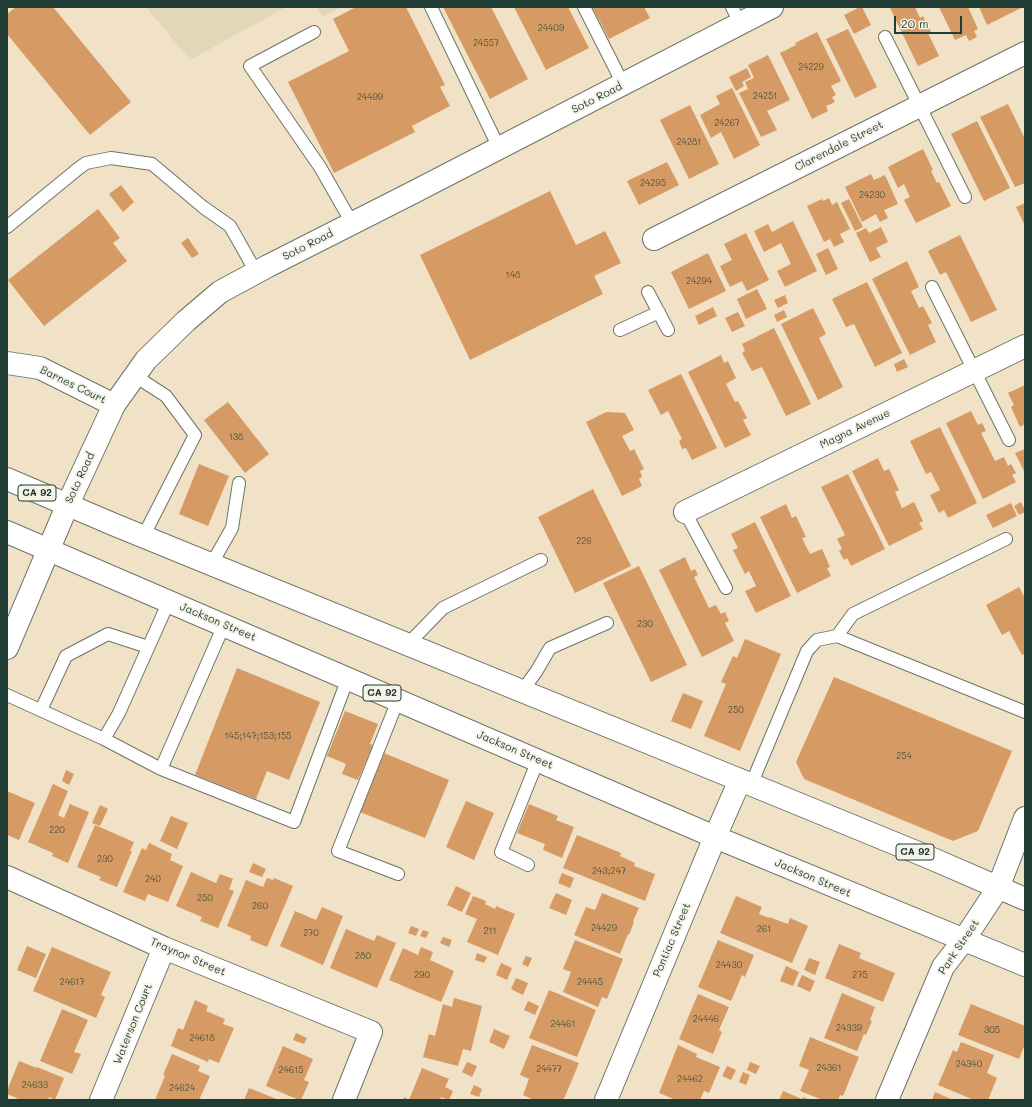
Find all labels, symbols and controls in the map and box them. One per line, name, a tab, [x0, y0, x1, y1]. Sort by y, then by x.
scale bar	[896, 8, 964, 34]
text: 20 m	[901, 15, 929, 31]
house number: 24409	[538, 23, 564, 33]
house number: 24557	[473, 38, 499, 48]
house number: 24229	[798, 62, 824, 72]
street label: Soto Road	[570, 80, 624, 116]
house number: 24251	[753, 91, 777, 101]
house number: 24499	[357, 92, 383, 102]
house number: 24267	[714, 118, 740, 128]
street label: Clarendale Street	[792, 118, 886, 174]
house number: 24281	[677, 137, 701, 147]
house number: 24295	[640, 178, 666, 188]
house number: 24230	[859, 190, 885, 200]
street label: Soto Road	[281, 227, 335, 263]
house number: 148	[506, 270, 520, 280]
house number: 24294	[686, 276, 712, 286]
street label: Barnes Court	[38, 363, 108, 407]
street label: Magna Avenue	[818, 406, 892, 452]
house number: 138	[229, 432, 243, 442]
street label: Soto Road	[62, 450, 98, 506]
road number: CA 92	[18, 485, 56, 501]
house number: 226	[576, 536, 592, 546]
street label: Jackson Street	[178, 600, 258, 644]
house number: 230	[637, 619, 653, 629]
road number: CA 92	[363, 685, 401, 701]
house number: 250	[728, 705, 744, 715]
street label: Jackson Street	[475, 728, 555, 772]
house number: 145;147;153;155	[225, 731, 291, 741]
house number: 254	[896, 751, 912, 761]
house number: 220	[49, 825, 65, 835]
road number: CA 92	[896, 844, 934, 860]
house number: 230	[97, 854, 113, 864]
street label: Jackson Street	[773, 856, 853, 900]
house number: 243;247	[592, 866, 626, 876]
house number: 240	[145, 874, 161, 884]
house number: 250	[197, 893, 213, 903]
house number: 260	[252, 901, 268, 911]
street label: Pontiac Street	[650, 901, 694, 979]
street label: Park Street	[936, 917, 982, 977]
house number: 24429	[591, 923, 617, 933]
house number: 261	[757, 924, 771, 934]
house number: 211	[483, 926, 497, 936]
house number: 270	[303, 928, 319, 938]
street label: Traynor Street	[148, 935, 228, 979]
house number: 280	[355, 951, 371, 961]
house number: 24430	[716, 960, 742, 970]
house number: 290	[414, 970, 430, 980]
house number: 275	[852, 970, 868, 980]
house number: 24617	[60, 977, 84, 987]
house number: 24445	[577, 977, 603, 987]
street label: Waterson Court	[111, 982, 155, 1066]
house number: 24446	[693, 1014, 719, 1024]
house number: 24461	[550, 1019, 576, 1029]
house number: 24339	[836, 1023, 862, 1033]
house number: 305	[984, 1025, 1000, 1035]
house number: 24618	[189, 1033, 215, 1043]
house number: 24340	[956, 1059, 982, 1069]
house number: 24361	[816, 1063, 842, 1073]
house number: 24477	[536, 1064, 562, 1074]
house number: 24615	[278, 1065, 304, 1075]
house number: 24462	[677, 1074, 703, 1084]
house number: 24633	[22, 1080, 48, 1090]
house number: 24624	[169, 1083, 195, 1093]

